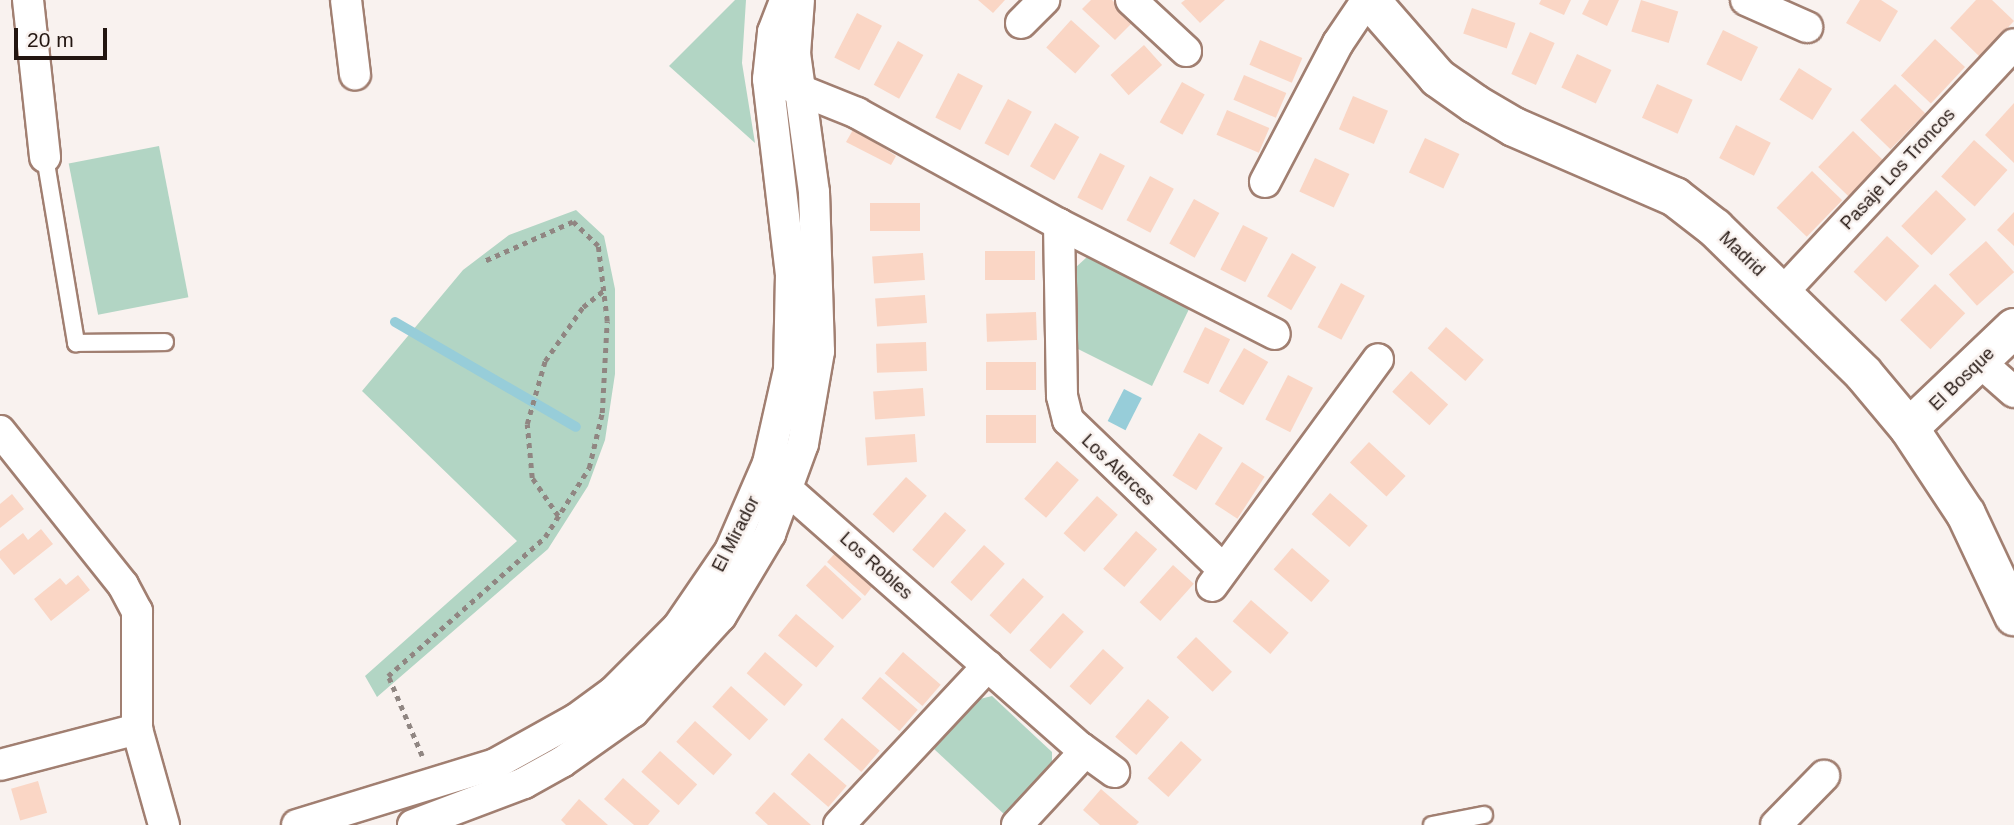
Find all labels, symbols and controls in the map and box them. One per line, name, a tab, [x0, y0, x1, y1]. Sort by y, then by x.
scale bar	[18, 14, 110, 58]
text: 20 m	[27, 28, 74, 51]
street label: Pasaje Los Troncos	[1836, 104, 1960, 234]
street label: Madrid	[1715, 227, 1769, 281]
street label: El Bosque	[1925, 343, 1999, 415]
street label: Los Alerces	[1077, 430, 1159, 510]
street label: El Mirador	[708, 493, 764, 575]
street label: Los Robles	[835, 528, 917, 604]

